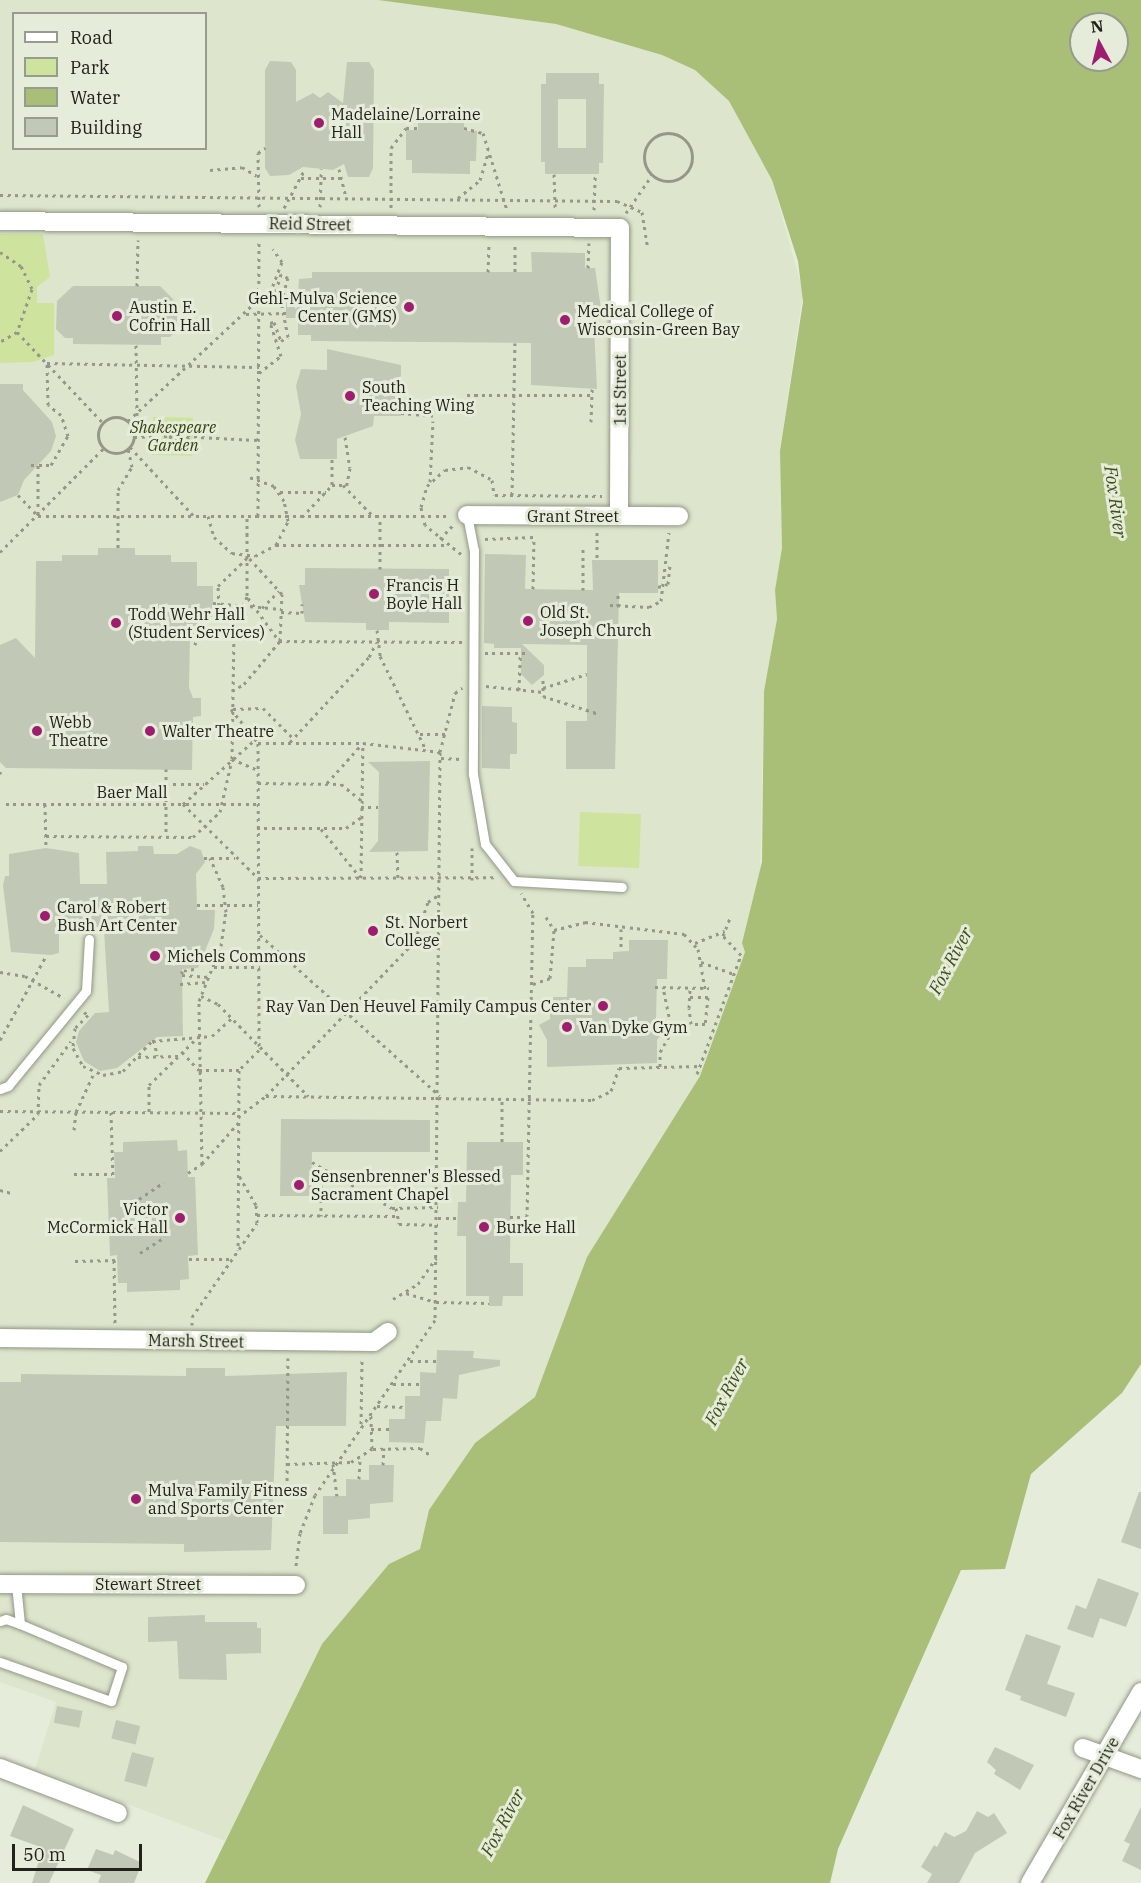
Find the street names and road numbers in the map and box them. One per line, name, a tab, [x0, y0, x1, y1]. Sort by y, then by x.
street label: Reid Street	[269, 214, 351, 234]
street label: 1st Street	[610, 354, 630, 426]
street label: Grant Street	[527, 506, 619, 526]
street label: Baer Mall	[96, 782, 168, 802]
street label: Marsh Street	[148, 1331, 244, 1351]
street label: Stewart Street	[95, 1574, 201, 1594]
street label: Fox River Drive	[1049, 1734, 1123, 1842]

